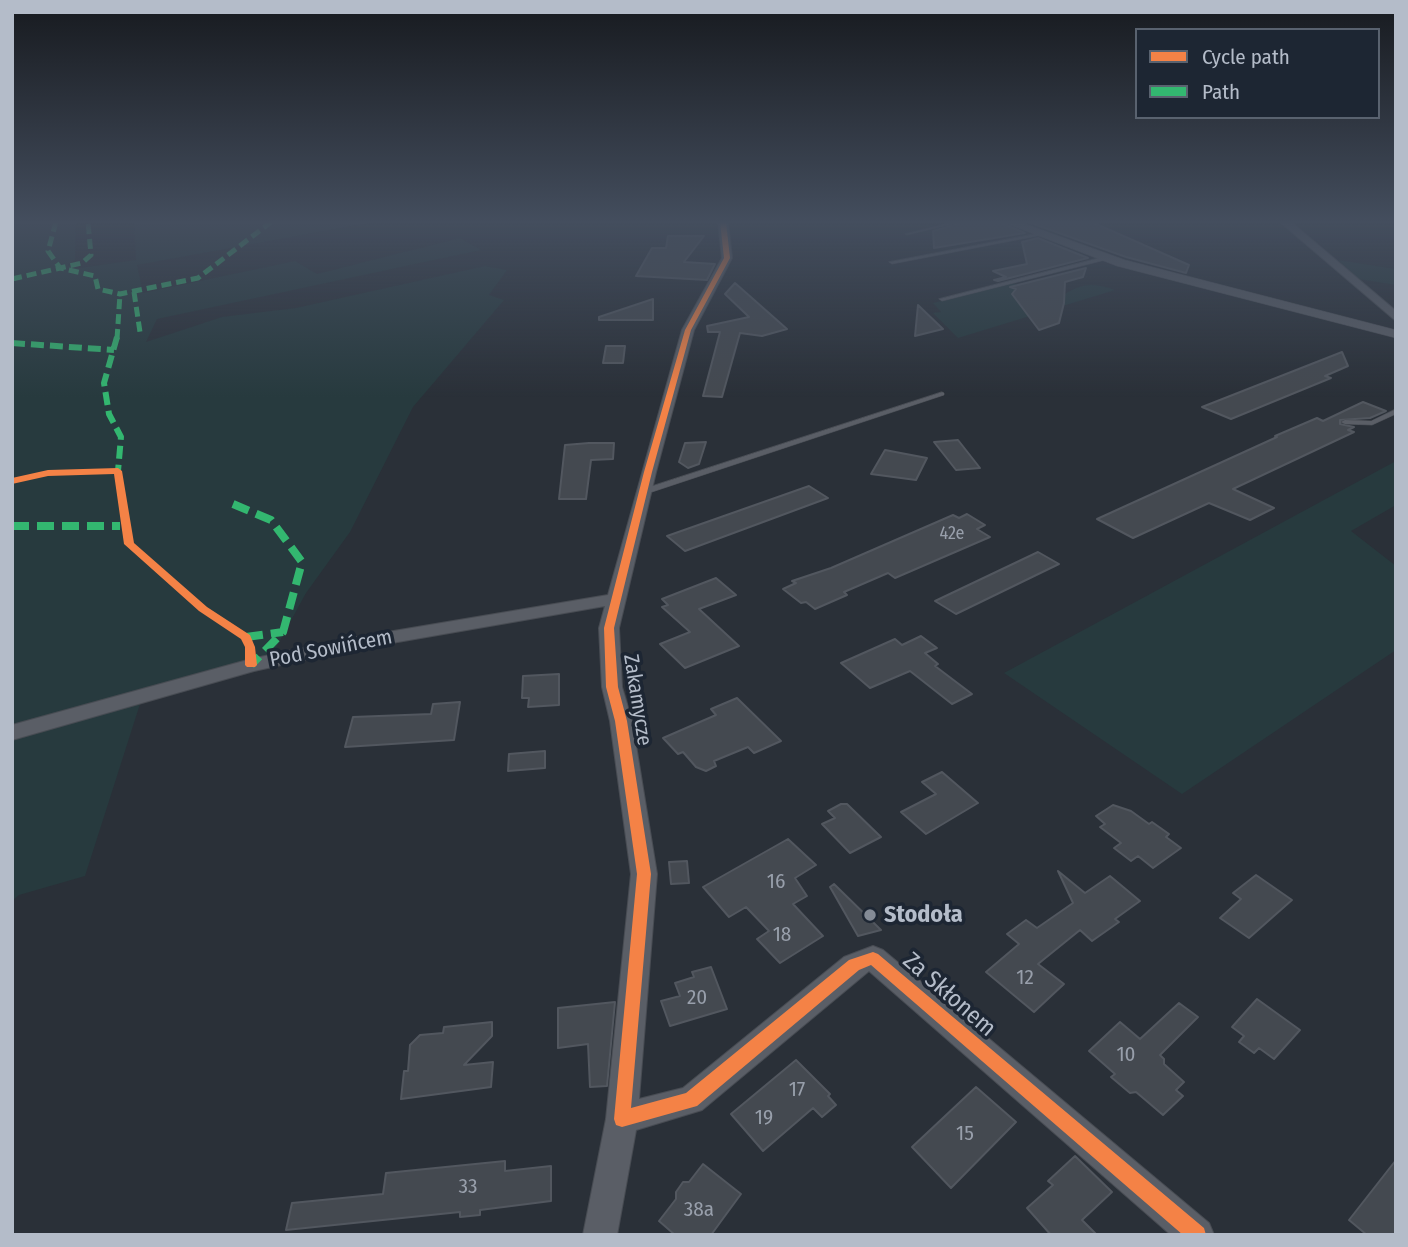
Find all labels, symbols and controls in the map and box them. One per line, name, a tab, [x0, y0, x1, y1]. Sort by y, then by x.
legend	[1135, 28, 1380, 119]
text: Cycle path	[1202, 44, 1290, 70]
text: Path	[1202, 79, 1240, 105]
house number: 42e	[940, 523, 964, 545]
street label: Pod Sowińcem	[268, 625, 394, 673]
street label: Zakamycze	[617, 652, 657, 748]
house number: 16	[767, 869, 785, 895]
place label: Stodoła	[884, 901, 963, 929]
marker: Stodoła	[862, 907, 878, 923]
house number: 18	[773, 922, 791, 948]
street label: Za Skłonem	[897, 947, 1001, 1043]
house number: 12	[1016, 965, 1034, 991]
house number: 20	[687, 985, 707, 1011]
house number: 10	[1116, 1042, 1136, 1068]
house number: 17	[789, 1077, 805, 1103]
house number: 19	[755, 1105, 773, 1131]
house number: 15	[956, 1121, 974, 1147]
house number: 33	[459, 1174, 477, 1200]
house number: 38a	[684, 1197, 714, 1223]

